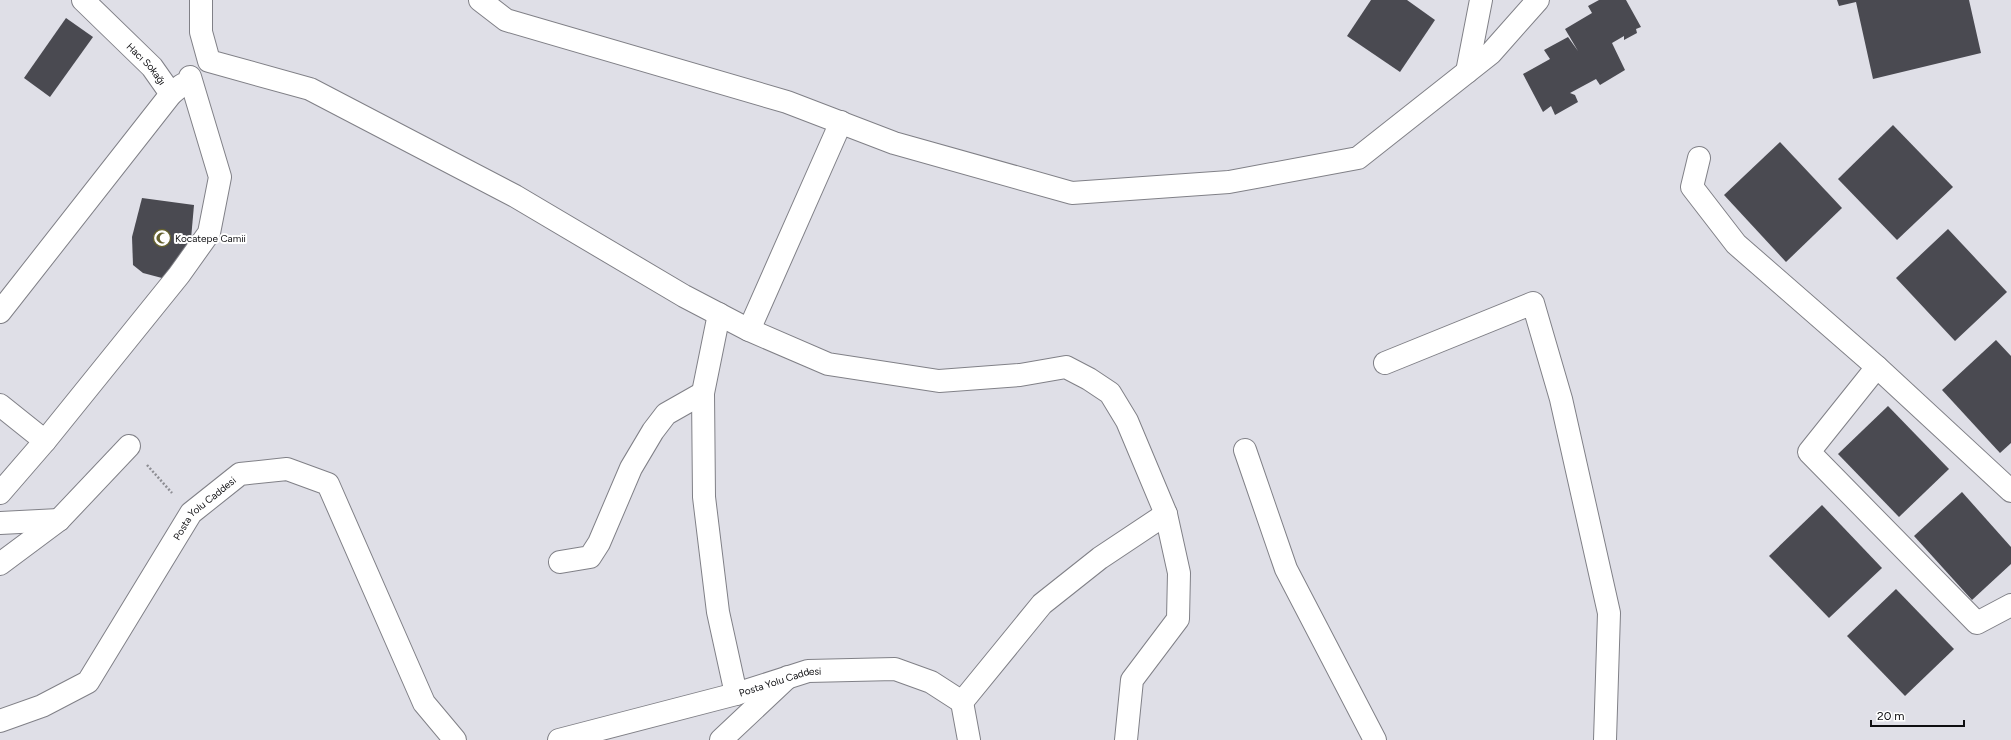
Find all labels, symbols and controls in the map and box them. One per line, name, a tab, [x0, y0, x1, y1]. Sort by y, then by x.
street label: Hacı Sokağı	[124, 40, 169, 87]
mosque icon: Kocatepe Camii	[152, 228, 172, 248]
place label: Kocatepe Camii	[175, 232, 246, 245]
street label: Posta Yolu Caddesi	[170, 473, 238, 542]
street label: Posta Yolu Caddesi	[737, 664, 822, 699]
scale bar	[1871, 702, 1964, 728]
text: 20 m	[1877, 709, 1905, 723]

